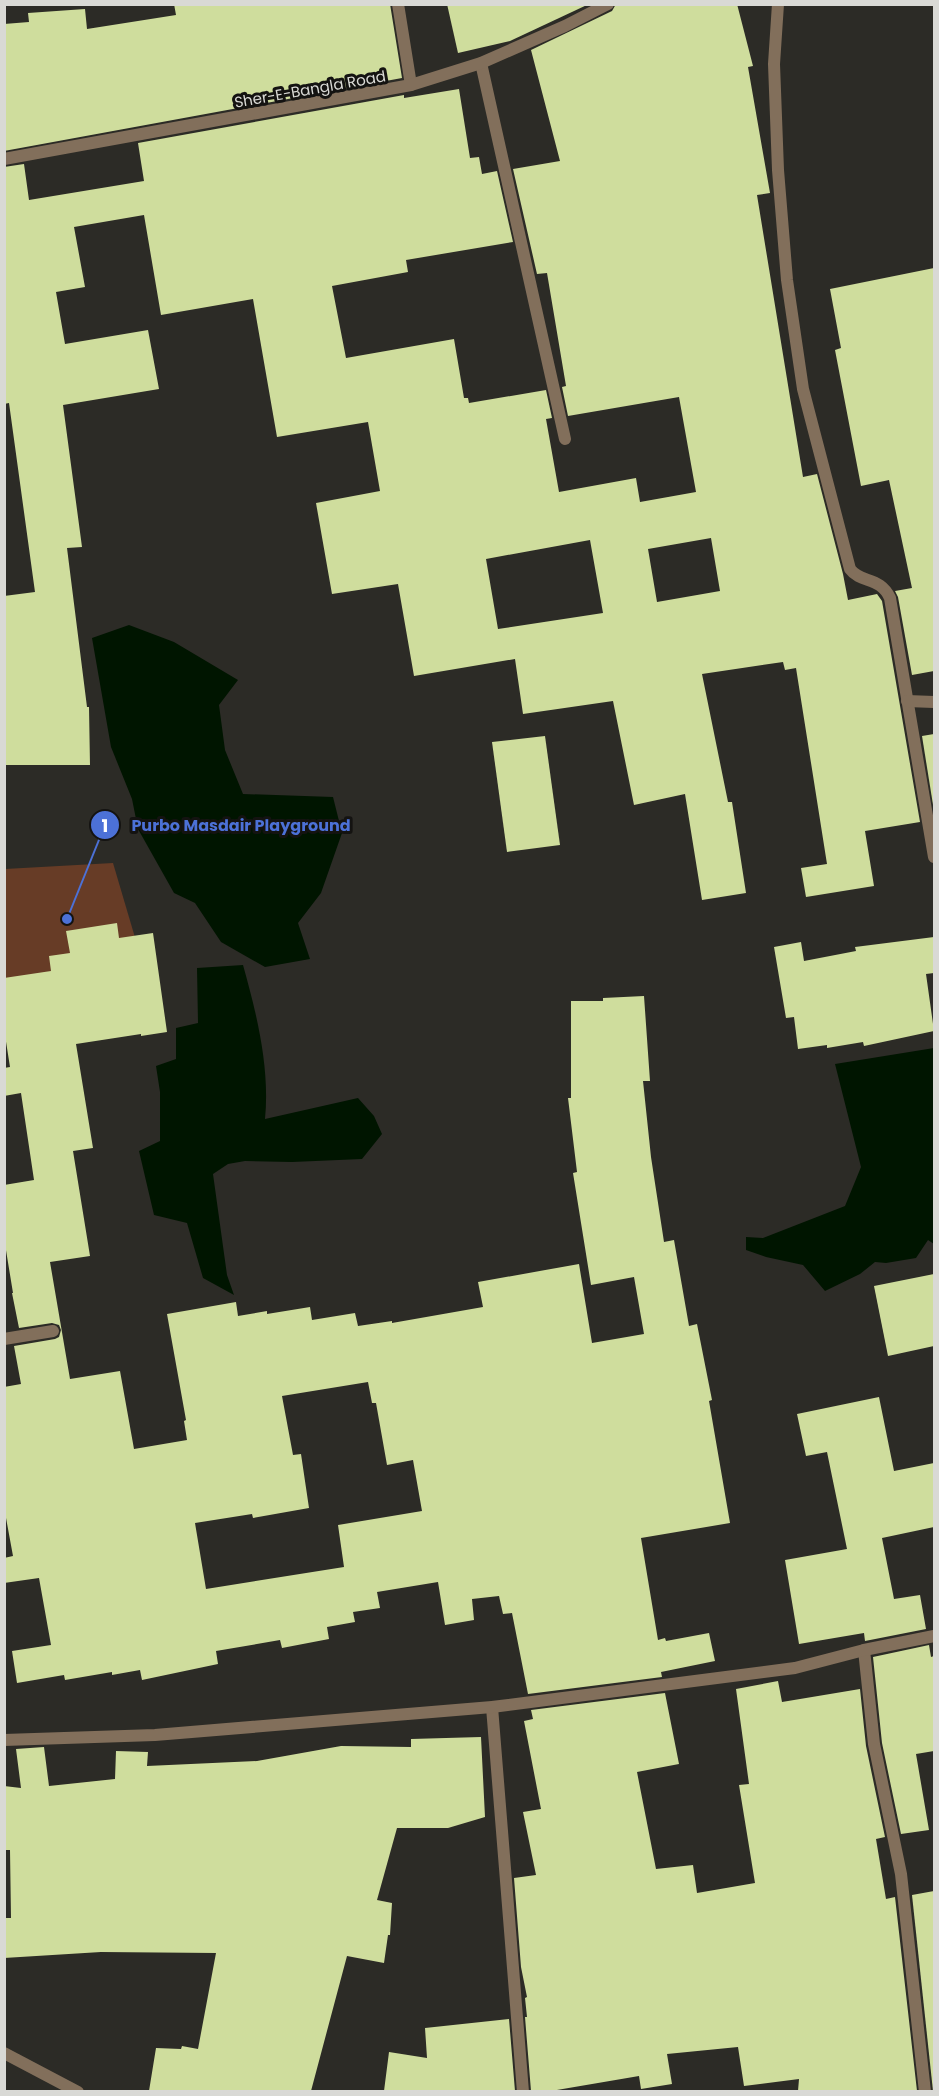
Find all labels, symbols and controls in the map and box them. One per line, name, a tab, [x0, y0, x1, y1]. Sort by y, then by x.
street label: Sher-E-Bangla Road	[233, 65, 387, 113]
callout: Purbo Masdair Playground	[90, 808, 363, 842]
text: 1	[102, 813, 108, 838]
text: Purbo Masdair Playground	[131, 814, 351, 837]

